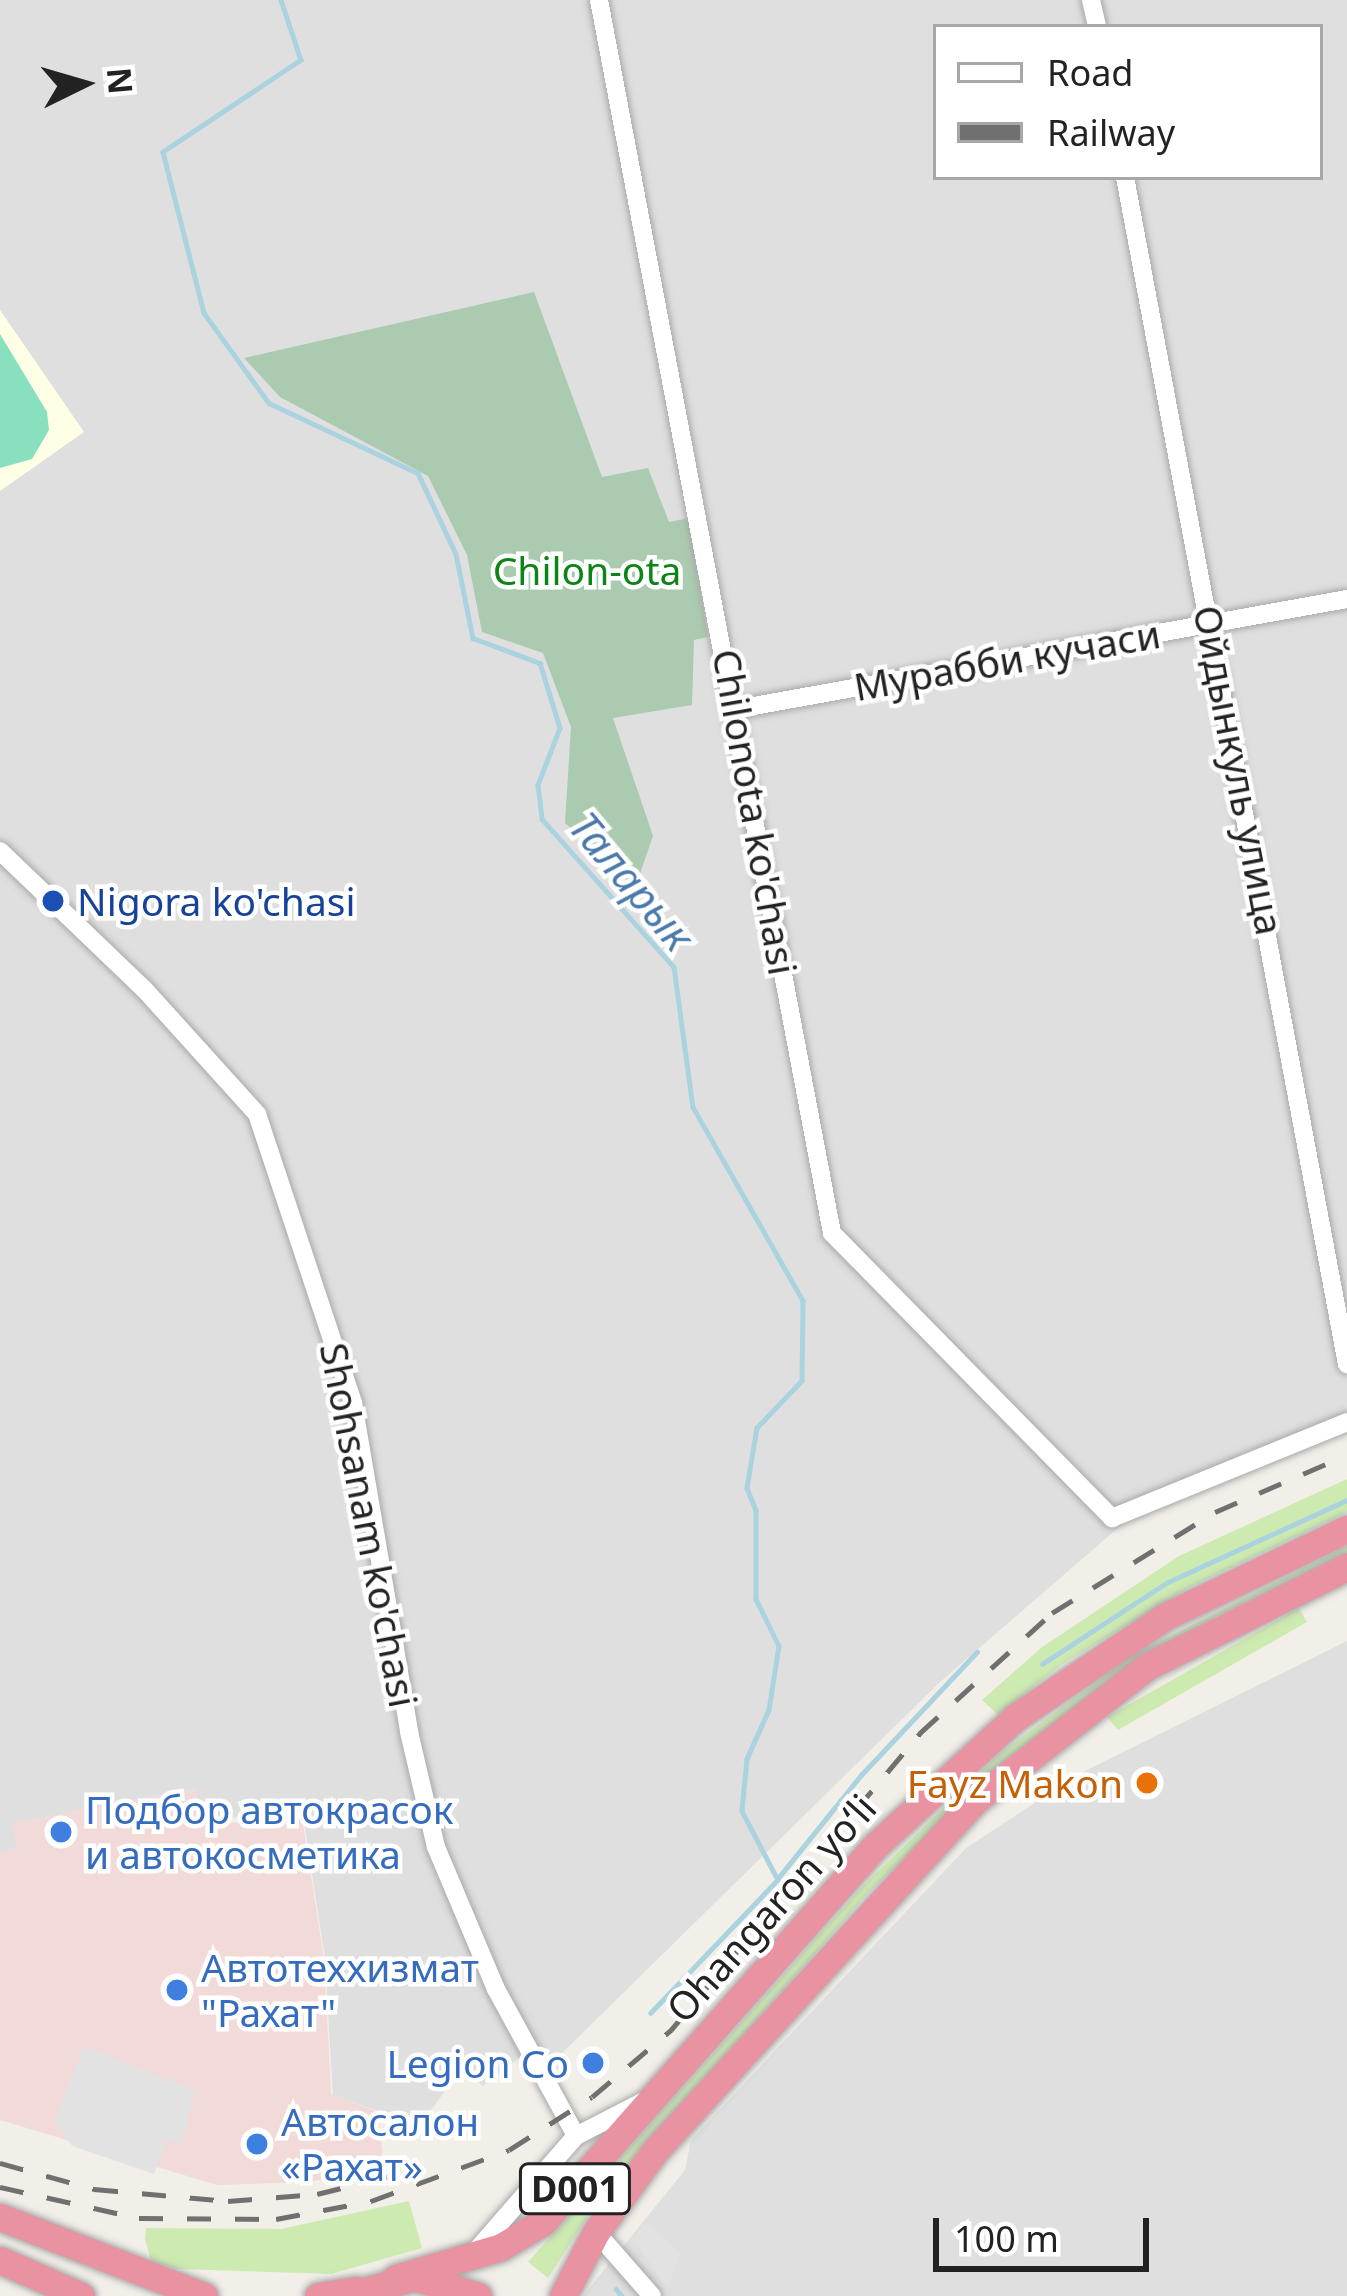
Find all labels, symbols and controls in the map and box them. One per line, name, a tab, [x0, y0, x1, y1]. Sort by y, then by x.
north arrow	[24, 24, 144, 144]
legend	[933, 24, 1323, 180]
text: Road	[1047, 48, 1134, 97]
text: N	[97, 65, 144, 96]
text: Railway	[1047, 108, 1175, 157]
park label: Chilon-ota	[493, 547, 681, 593]
street label: Ойдынкуль улица	[1184, 601, 1294, 939]
street label: Мурабби кучаси	[850, 610, 1164, 710]
street label: Chilonota ko'chasi	[703, 645, 807, 979]
water label: Таларык	[559, 801, 705, 961]
place label: Nigora ko'chasi	[77, 878, 356, 924]
marker: Nigora ko'chasi	[40, 888, 66, 914]
street label: Shohsanam ko'chasi	[311, 1339, 427, 1711]
place label: Fayz Makon	[907, 1760, 1123, 1806]
marker: Fayz Makon	[1134, 1770, 1160, 1796]
street label: Ohangaron yoʻli	[657, 1785, 885, 2031]
place label: Подбор автокрасок и автокосметика	[85, 1787, 453, 1878]
marker: Подбор автокрасок и автокосметика	[48, 1819, 74, 1845]
place label: Автотеххизмат "Рахат"	[201, 1945, 479, 2036]
marker: Автотеххизмат "Рахат"	[164, 1977, 190, 2003]
place label: Legion Co	[386, 2040, 569, 2086]
marker: Legion Co	[580, 2050, 606, 2076]
place label: Автосалон «Рахат»	[281, 2099, 479, 2190]
marker: Автосалон «Рахат»	[244, 2131, 270, 2157]
road number: D001	[518, 2159, 632, 2219]
scale bar	[939, 2194, 1155, 2268]
text: 100 m	[954, 2214, 1059, 2263]

